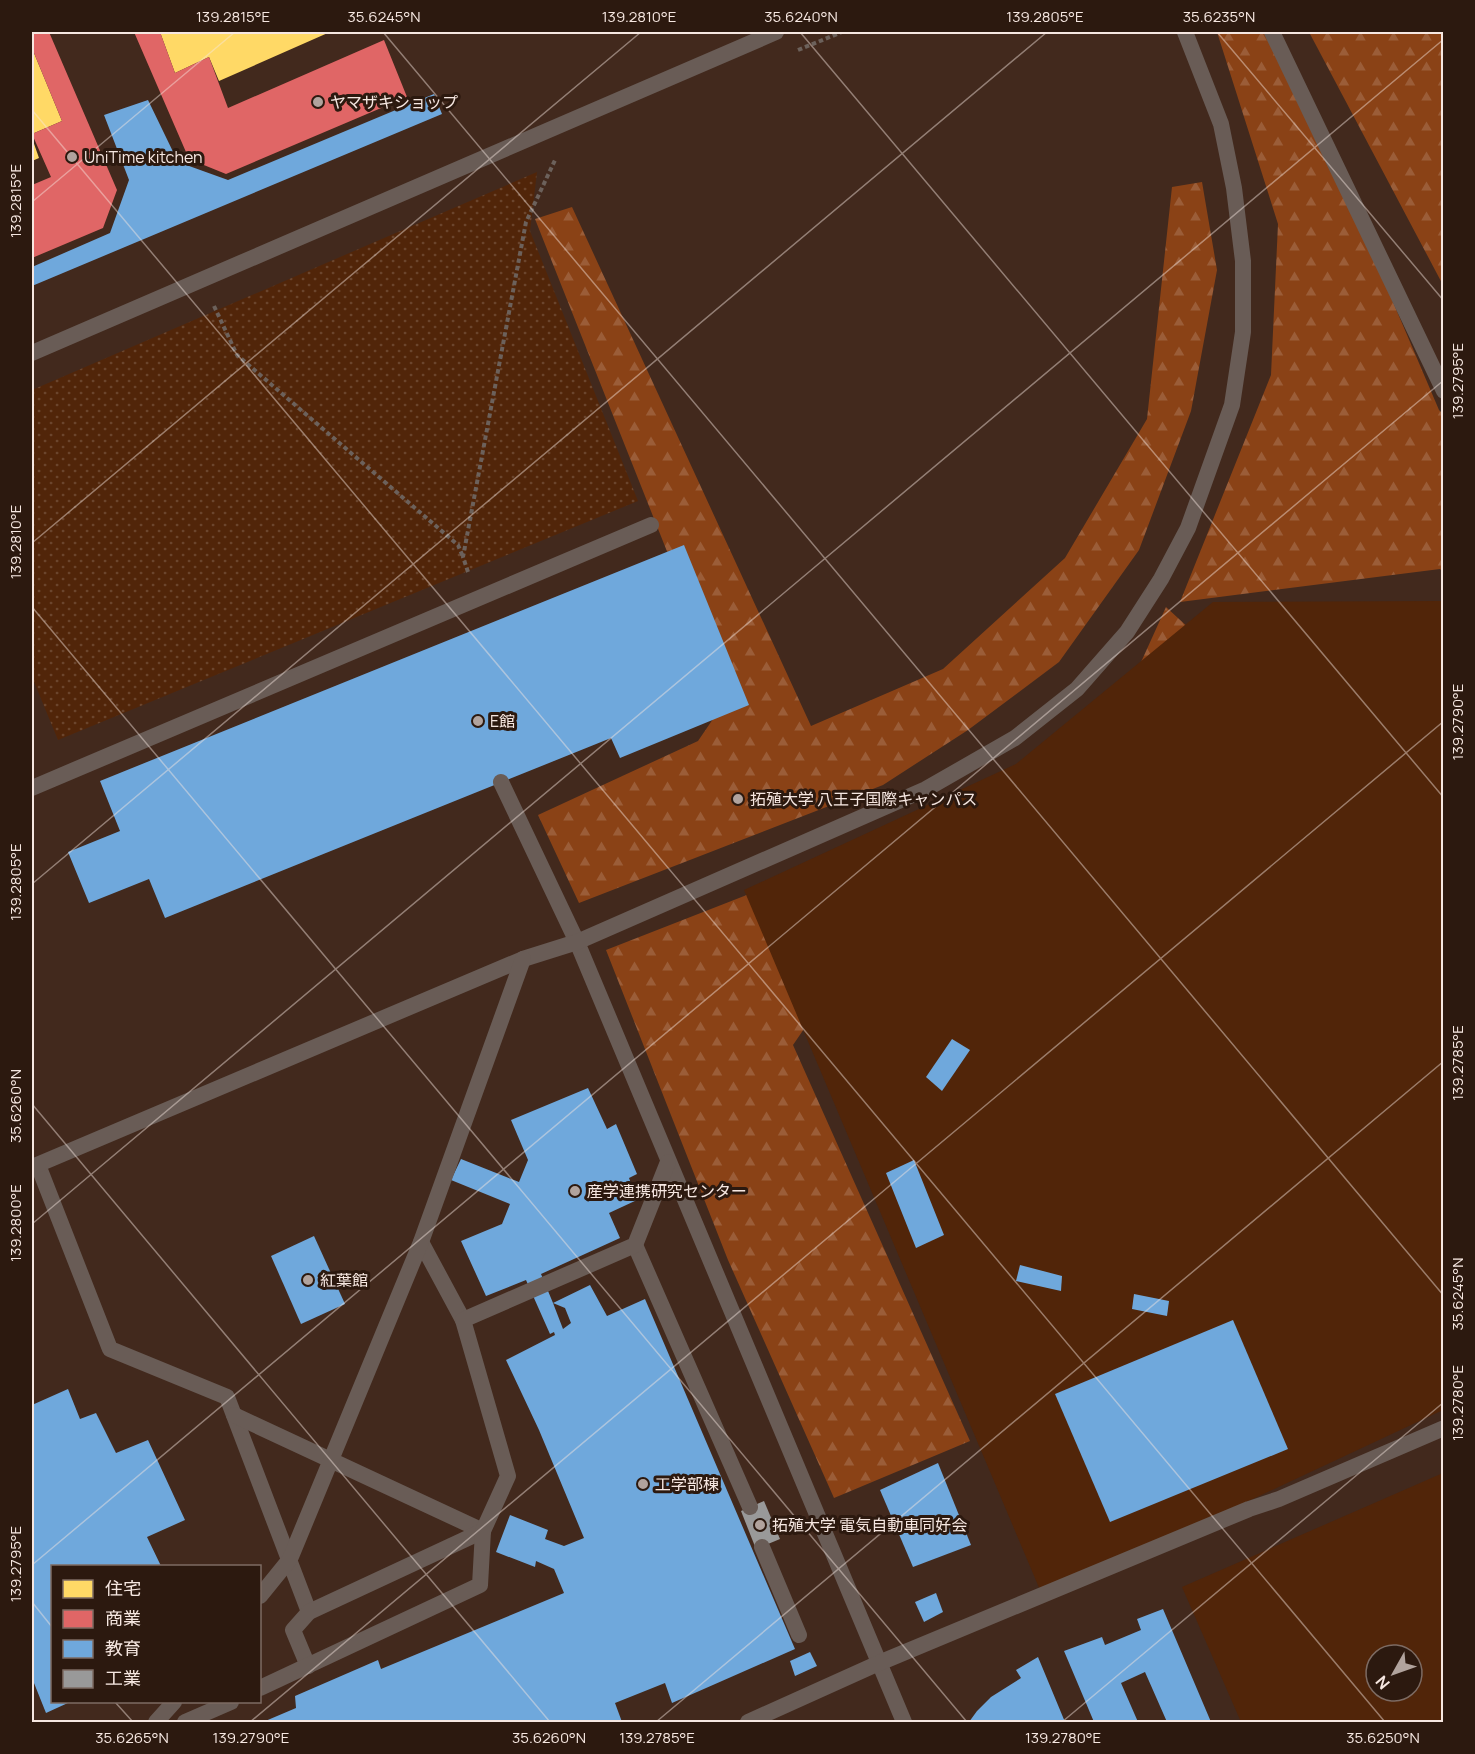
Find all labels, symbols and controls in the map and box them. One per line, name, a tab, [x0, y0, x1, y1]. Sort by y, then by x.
text: 139.2815°E	[196, 6, 270, 27]
text: 35.6245°N	[348, 6, 420, 27]
text: 139.2810°E	[602, 6, 676, 27]
text: 35.6240°N	[764, 6, 838, 27]
text: 139.2805°E	[1006, 6, 1084, 27]
text: 35.6235°N	[1183, 6, 1255, 27]
place label: ヤマザキショップ	[330, 91, 458, 113]
marker: ヤマザキショップ	[311, 95, 325, 109]
place label: UniTime kitchen	[84, 146, 203, 168]
marker: UniTime kitchen	[65, 150, 79, 164]
text: 139.2815°E	[5, 164, 26, 238]
text: 139.2795°E	[1447, 343, 1468, 419]
text: 139.2810°E	[5, 505, 26, 579]
text: 139.2790°E	[1447, 684, 1468, 760]
place label: E館	[490, 710, 515, 732]
marker: E館	[471, 714, 485, 728]
place label: 拓殖大学 八王子国際キャンパス	[750, 788, 977, 810]
marker: 拓殖大学 八王子国際キャンパス	[731, 792, 745, 806]
text: 139.2805°E	[5, 843, 26, 921]
text: 139.2785°E	[1447, 1025, 1468, 1101]
text: 35.6260°N	[5, 1069, 26, 1143]
place label: 産学連携研究センター	[587, 1180, 747, 1202]
text: 139.2800°E	[5, 1184, 26, 1262]
marker: 産学連携研究センター	[568, 1184, 582, 1198]
text: 35.6245°N	[1447, 1258, 1468, 1330]
place label: 紅葉館	[320, 1269, 368, 1291]
marker: 紅葉館	[301, 1273, 315, 1287]
text: 139.2780°E	[1447, 1365, 1468, 1441]
place label: 工学部棟	[655, 1473, 719, 1495]
marker: 工学部棟	[636, 1477, 650, 1491]
place label: 拓殖大学 電気自動車同好会	[772, 1514, 967, 1536]
marker: 拓殖大学 電気自動車同好会	[753, 1518, 767, 1532]
text: 139.2795°E	[5, 1526, 26, 1602]
legend	[51, 1565, 261, 1703]
text: 住宅	[105, 1576, 141, 1600]
text: 商業	[105, 1606, 141, 1630]
text: 教育	[105, 1636, 141, 1660]
north arrow	[1364, 1643, 1424, 1703]
text: 工業	[105, 1666, 141, 1690]
text: N	[1370, 1671, 1395, 1694]
text: 35.6265°N	[95, 1727, 169, 1748]
text: 139.2790°E	[213, 1727, 289, 1748]
text: 35.6260°N	[512, 1727, 586, 1748]
text: 139.2785°E	[619, 1727, 695, 1748]
text: 139.2780°E	[1025, 1727, 1101, 1748]
text: 35.6250°N	[1346, 1727, 1420, 1748]

